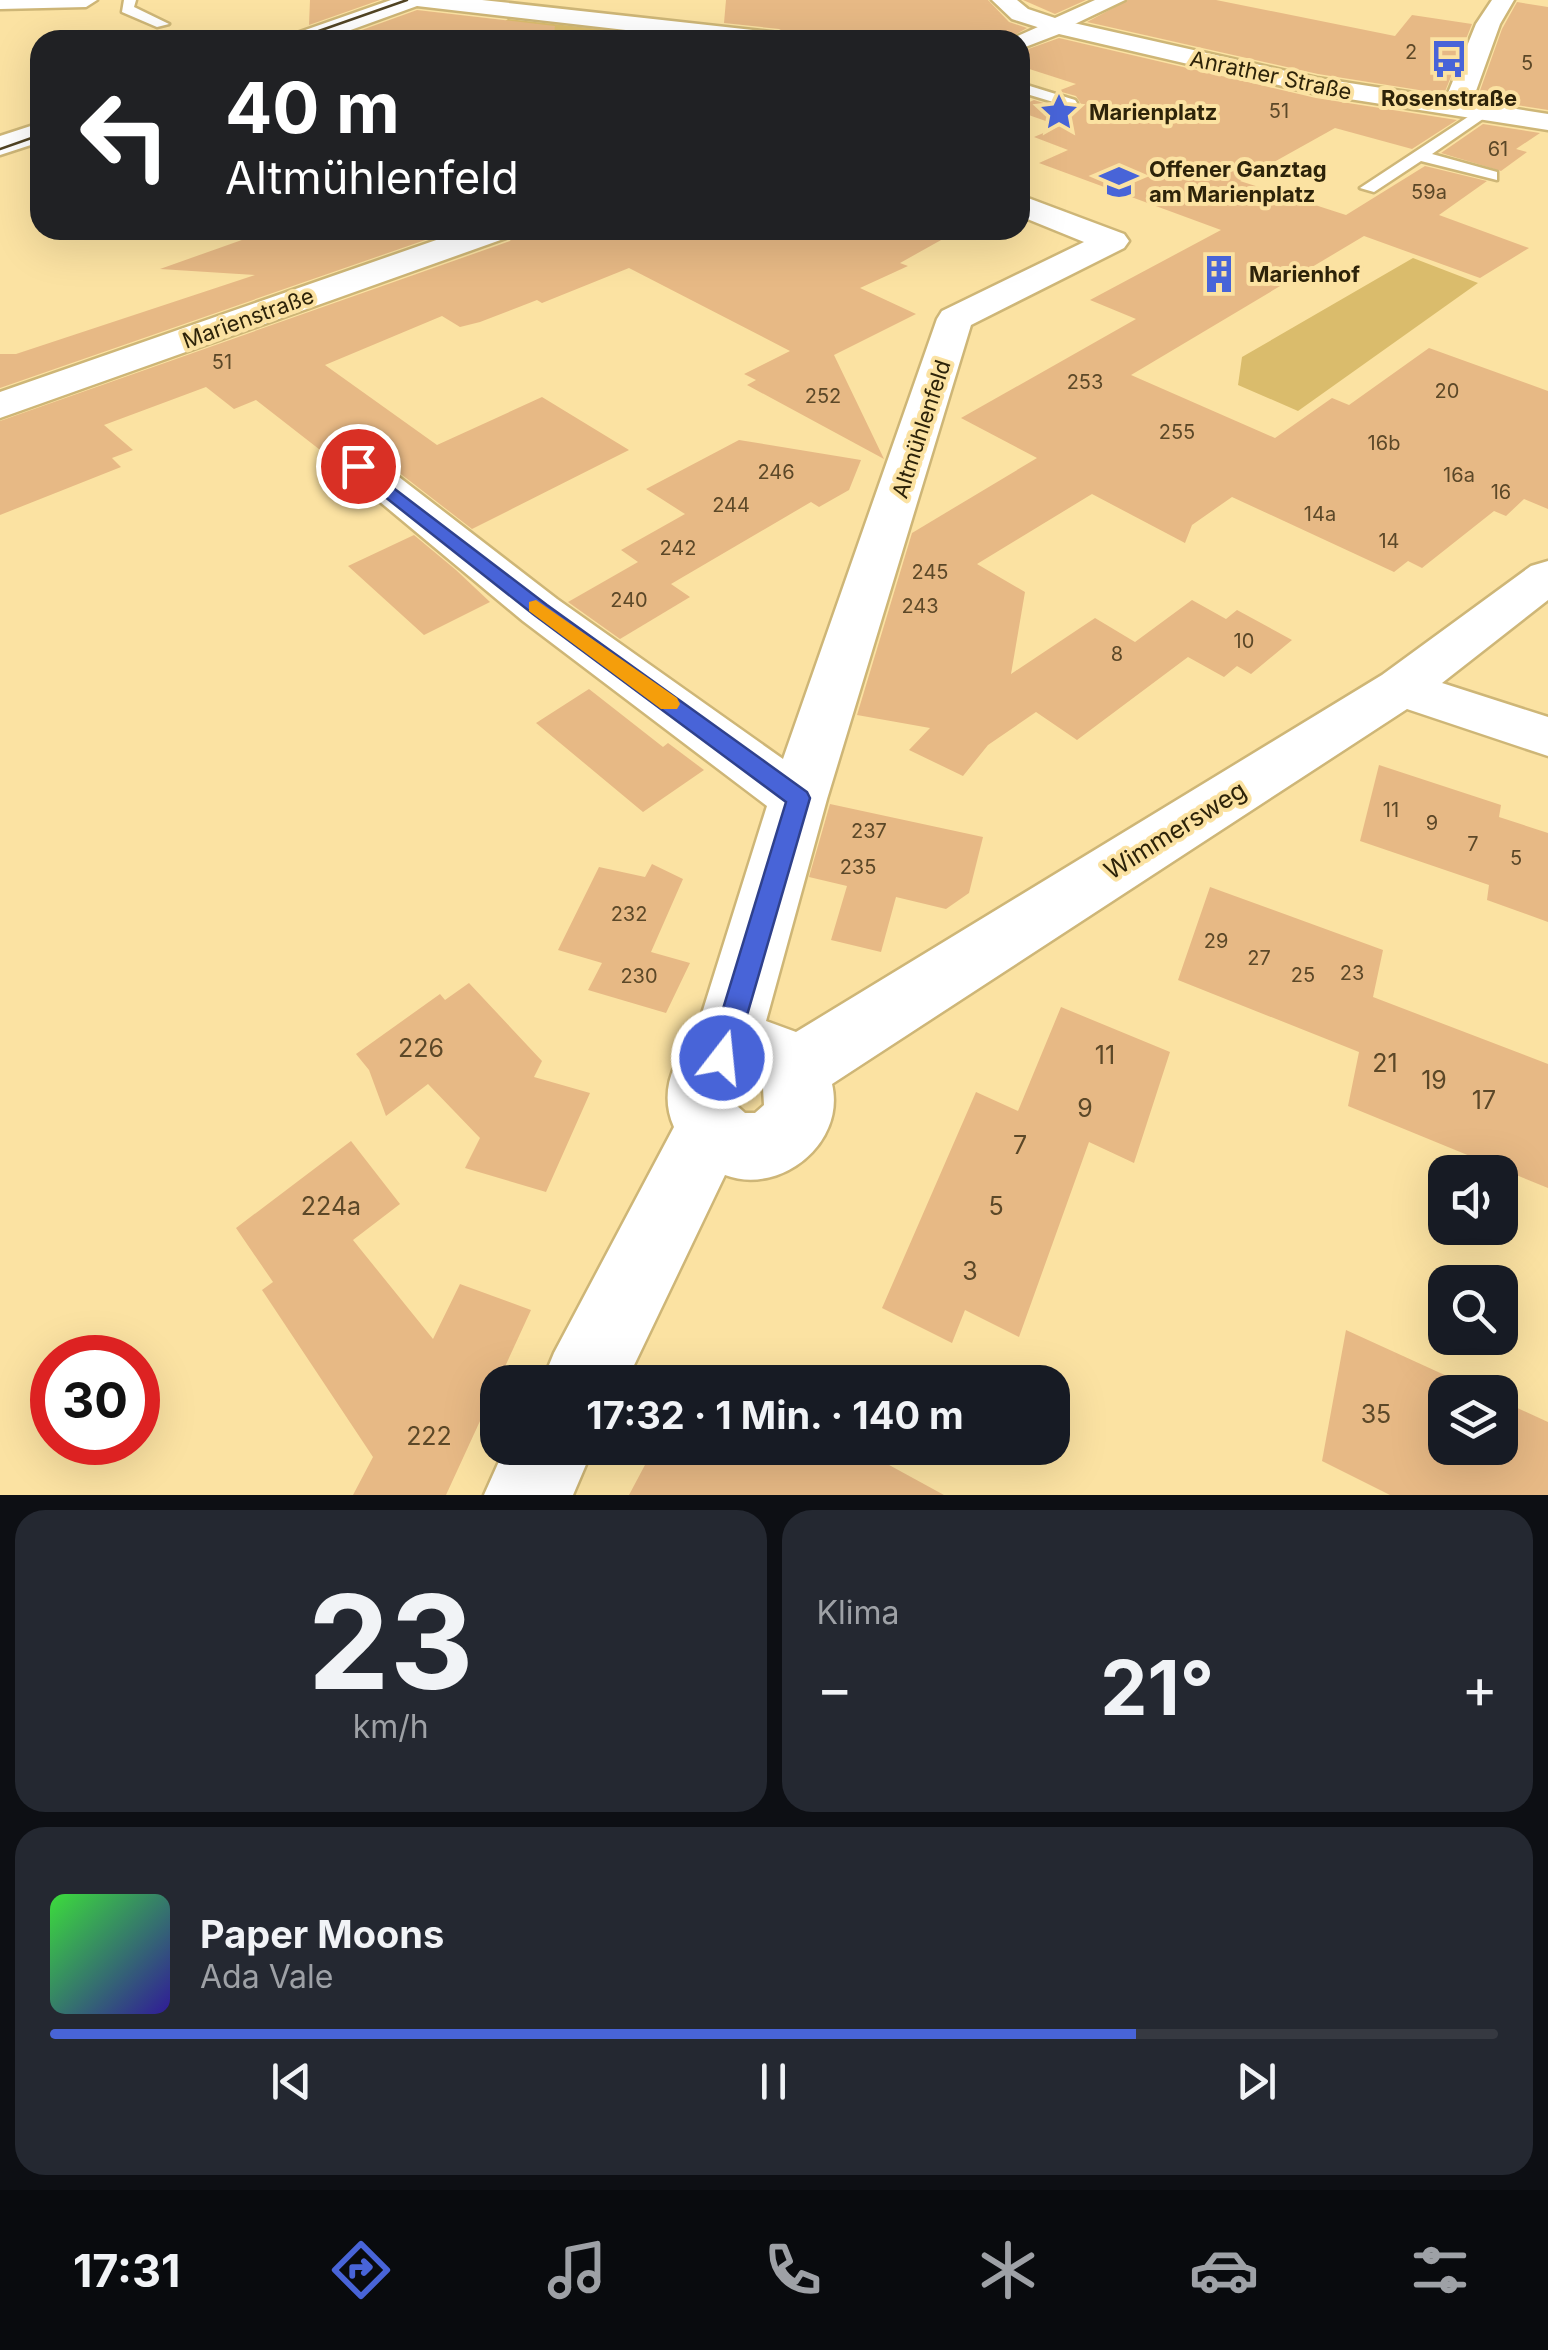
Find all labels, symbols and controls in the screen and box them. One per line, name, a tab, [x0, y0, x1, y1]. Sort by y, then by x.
bus stop icon: Rosenstraße	[1428, 38, 1470, 80]
house number: 2	[1405, 40, 1417, 64]
street label: Anrather Straße	[1188, 45, 1354, 105]
house number: 5	[1521, 51, 1533, 75]
text: 40 m	[225, 65, 400, 150]
icon: left	[60, 70, 190, 200]
place label: Rosenstraße	[1381, 85, 1517, 111]
place icon: Marienplatz	[1038, 91, 1080, 133]
place label: Marienplatz	[1089, 99, 1217, 125]
house number: 51	[1269, 99, 1289, 123]
house number: 61	[1488, 137, 1508, 161]
text: Altmühlenfeld	[225, 150, 519, 205]
place label: Offener Ganztag am Marienplatz	[1149, 156, 1327, 207]
school or university icon: Offener Ganztag am Marienplatz	[1098, 161, 1140, 203]
house number: 59a	[1411, 180, 1447, 204]
building icon: Marienhof	[1198, 253, 1240, 295]
place label: Marienhof	[1249, 261, 1360, 287]
street label: Marienstraße	[179, 282, 317, 354]
house number: 51	[212, 350, 232, 374]
street label: Altmühlenfeld	[886, 357, 956, 501]
house number: 253	[1067, 370, 1103, 394]
house number: 20	[1435, 379, 1459, 403]
house number: 252	[805, 384, 841, 408]
house number: 255	[1159, 420, 1195, 444]
pin	[316, 424, 401, 509]
house number: 16b	[1368, 431, 1400, 455]
icon: arrive	[331, 439, 386, 494]
house number: 246	[757, 460, 795, 484]
house number: 16a	[1443, 463, 1475, 487]
house number: 16	[1491, 480, 1511, 504]
house number: 244	[712, 493, 750, 517]
house number: 14a	[1304, 502, 1336, 526]
house number: 14	[1378, 529, 1400, 553]
house number: 242	[659, 536, 697, 560]
house number: 245	[912, 560, 948, 584]
house number: 240	[610, 588, 648, 612]
house number: 243	[901, 594, 939, 618]
house number: 10	[1234, 629, 1254, 653]
house number: 8	[1111, 642, 1123, 666]
street label: Wimmersweg	[1099, 774, 1251, 886]
house number: 11	[1383, 798, 1399, 822]
house number: 9	[1426, 811, 1438, 835]
house number: 237	[851, 819, 887, 843]
house number: 7	[1467, 832, 1479, 856]
house number: 5	[1510, 846, 1522, 870]
house number: 235	[840, 855, 876, 879]
house number: 232	[611, 902, 647, 926]
house number: 29	[1204, 929, 1228, 953]
house number: 27	[1247, 946, 1271, 970]
house number: 23	[1340, 961, 1364, 985]
house number: 25	[1291, 963, 1315, 987]
house number: 230	[620, 964, 658, 988]
position arrow	[670, 1006, 774, 1110]
house number: 226	[398, 1033, 444, 1063]
house number: 11	[1095, 1040, 1115, 1070]
house number: 21	[1372, 1048, 1398, 1078]
house number: 19	[1421, 1065, 1447, 1095]
house number: 17	[1472, 1085, 1496, 1115]
house number: 9	[1077, 1093, 1093, 1123]
house number: 7	[1013, 1130, 1027, 1160]
map controls	[1428, 1155, 1518, 1465]
button: sound	[1428, 1155, 1518, 1245]
house number: 224a	[301, 1191, 361, 1221]
house number: 5	[988, 1191, 1004, 1221]
house number: 3	[962, 1256, 978, 1286]
button: search	[1428, 1265, 1518, 1355]
speed limit sign: 30	[30, 1335, 160, 1465]
button: layers	[1428, 1375, 1518, 1465]
text: 17:32 · 1 Min. · 140 m	[586, 1392, 964, 1438]
house number: 35	[1361, 1399, 1391, 1429]
house number: 222	[406, 1421, 452, 1451]
text: 23	[308, 1563, 474, 1720]
text: Klima	[817, 1593, 900, 1632]
text: 21°	[1100, 1642, 1214, 1733]
text: −	[817, 1655, 853, 1721]
text: +	[1462, 1655, 1498, 1721]
text: km/h	[353, 1707, 429, 1746]
text: Paper Moons	[200, 1911, 444, 1957]
text: Ada Vale	[200, 1957, 333, 1996]
icon: previous	[264, 2054, 319, 2109]
icon: pause	[746, 2054, 801, 2109]
icon: next	[1229, 2054, 1284, 2109]
icon: directions	[326, 2235, 396, 2305]
icon: music	[542, 2235, 612, 2305]
icon: phone	[758, 2235, 828, 2305]
icon: climate	[973, 2235, 1043, 2305]
icon: car	[1189, 2235, 1259, 2305]
icon: filters	[1405, 2235, 1475, 2305]
text: 17:31	[73, 2243, 180, 2298]

